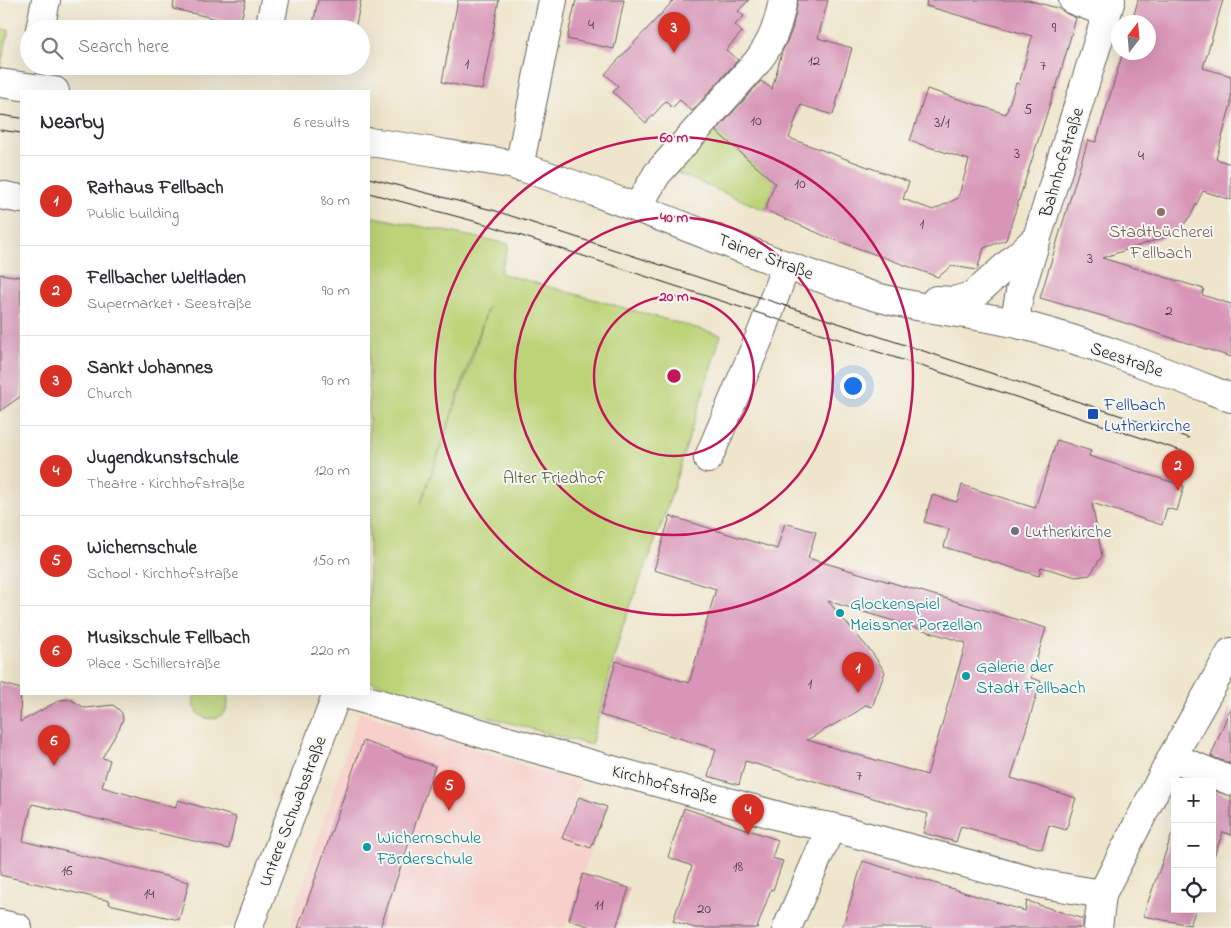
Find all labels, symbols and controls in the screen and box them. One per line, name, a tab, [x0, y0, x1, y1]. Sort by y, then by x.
pin: 3	[658, 12, 690, 53]
house number: 4	[588, 14, 594, 36]
north arrow	[1111, 15, 1156, 60]
house number: 9	[1052, 17, 1057, 39]
search box	[20, 20, 370, 75]
icon: search	[38, 34, 66, 62]
text: Search here	[78, 34, 169, 61]
house number: 12	[808, 50, 821, 72]
house number: 1	[465, 53, 470, 75]
house number: 7	[1040, 55, 1046, 77]
house number: 5	[1024, 99, 1033, 121]
street label: Bahnhofstraße	[1034, 104, 1092, 222]
text: Nearby	[40, 108, 104, 138]
house number: 10	[750, 110, 762, 132]
text: 6 results	[293, 111, 350, 135]
house number: 3/1	[934, 112, 950, 134]
text: 60 m	[659, 127, 689, 149]
house number: 3	[1014, 143, 1020, 165]
house number: 4	[1138, 145, 1144, 167]
house number: 10	[794, 173, 806, 195]
text: Rathaus Fellbach	[87, 175, 224, 202]
text: 1	[53, 189, 59, 213]
text: 80 m	[321, 189, 350, 213]
text: Public building	[87, 202, 179, 226]
marker: Stadtbücherei Fellbach	[1155, 206, 1167, 218]
text: 40 m	[659, 207, 688, 229]
house number: 1	[920, 213, 925, 235]
place label: Stadtbücherei Fellbach	[1109, 220, 1213, 267]
street label: Tainer Straße	[714, 228, 818, 288]
house number: 3	[1087, 248, 1093, 270]
text: Fellbacher Weltladen	[87, 265, 246, 292]
text: 2	[52, 279, 60, 303]
text: 90 m	[322, 279, 350, 303]
text: 20 m	[658, 286, 689, 308]
text: Supermarket · Seestraße	[87, 292, 251, 316]
house number: 2	[1165, 300, 1173, 322]
street label: Seestraße	[1086, 336, 1167, 386]
text: Sankt Johannes	[87, 355, 213, 382]
centre of rings	[665, 367, 683, 385]
text: 3	[53, 369, 59, 393]
text: 90 m	[322, 369, 350, 393]
your location	[840, 373, 866, 399]
text: Church	[87, 382, 132, 406]
place label: Fellbach Lutherkirche	[1103, 393, 1191, 440]
marker: Fellbach Lutherkirche	[1086, 407, 1100, 421]
text: Jugendkunstschule	[87, 445, 238, 472]
pin: 2	[1162, 450, 1194, 491]
text: 4	[53, 459, 59, 483]
text: 120 m	[314, 459, 350, 483]
park label: Alter Friedhof	[503, 466, 606, 492]
text: Theatre · Kirchhofstraße	[87, 472, 245, 496]
place label: Lutherkirche	[1025, 520, 1112, 546]
marker: Lutherkirche	[1009, 525, 1021, 537]
text: Wichernschule	[87, 535, 197, 562]
text: 5	[51, 549, 61, 573]
text: 150 m	[312, 549, 350, 573]
text: School · Kirchhofstraße	[87, 562, 239, 586]
place label: Glockenspiel Meissner Porzellan	[850, 592, 982, 639]
marker: Glockenspiel Meissner Porzellan	[834, 607, 846, 619]
text: Musikschule Fellbach	[87, 625, 250, 652]
text: 6	[52, 639, 60, 663]
text: 220 m	[311, 639, 350, 663]
text: Place · Schillerstraße	[87, 652, 220, 676]
pin: 1	[842, 652, 874, 693]
place label: Galerie der Stadt Fellbach	[976, 655, 1086, 702]
marker: Galerie der Stadt Fellbach	[960, 670, 972, 682]
house number: 1	[808, 673, 813, 695]
pin: 6	[38, 725, 70, 766]
street label: Untere Schwabstraße	[253, 732, 335, 891]
street label: Kirchhofstraße	[609, 759, 721, 813]
house number: 7	[856, 765, 862, 787]
pin: 5	[433, 770, 465, 811]
map controls	[1171, 778, 1216, 913]
button: +	[1171, 778, 1216, 823]
pin: 4	[732, 794, 764, 835]
button: −	[1171, 823, 1216, 868]
place label: Wichernschule Förderschule	[376, 826, 482, 873]
marker: Wichernschule Förderschule	[361, 841, 373, 853]
house number: 18	[733, 856, 744, 878]
house number: 16	[61, 860, 73, 882]
button: locate	[1171, 868, 1216, 913]
house number: 14	[144, 883, 154, 905]
house number: 11	[594, 894, 604, 916]
house number: 20	[697, 898, 711, 920]

